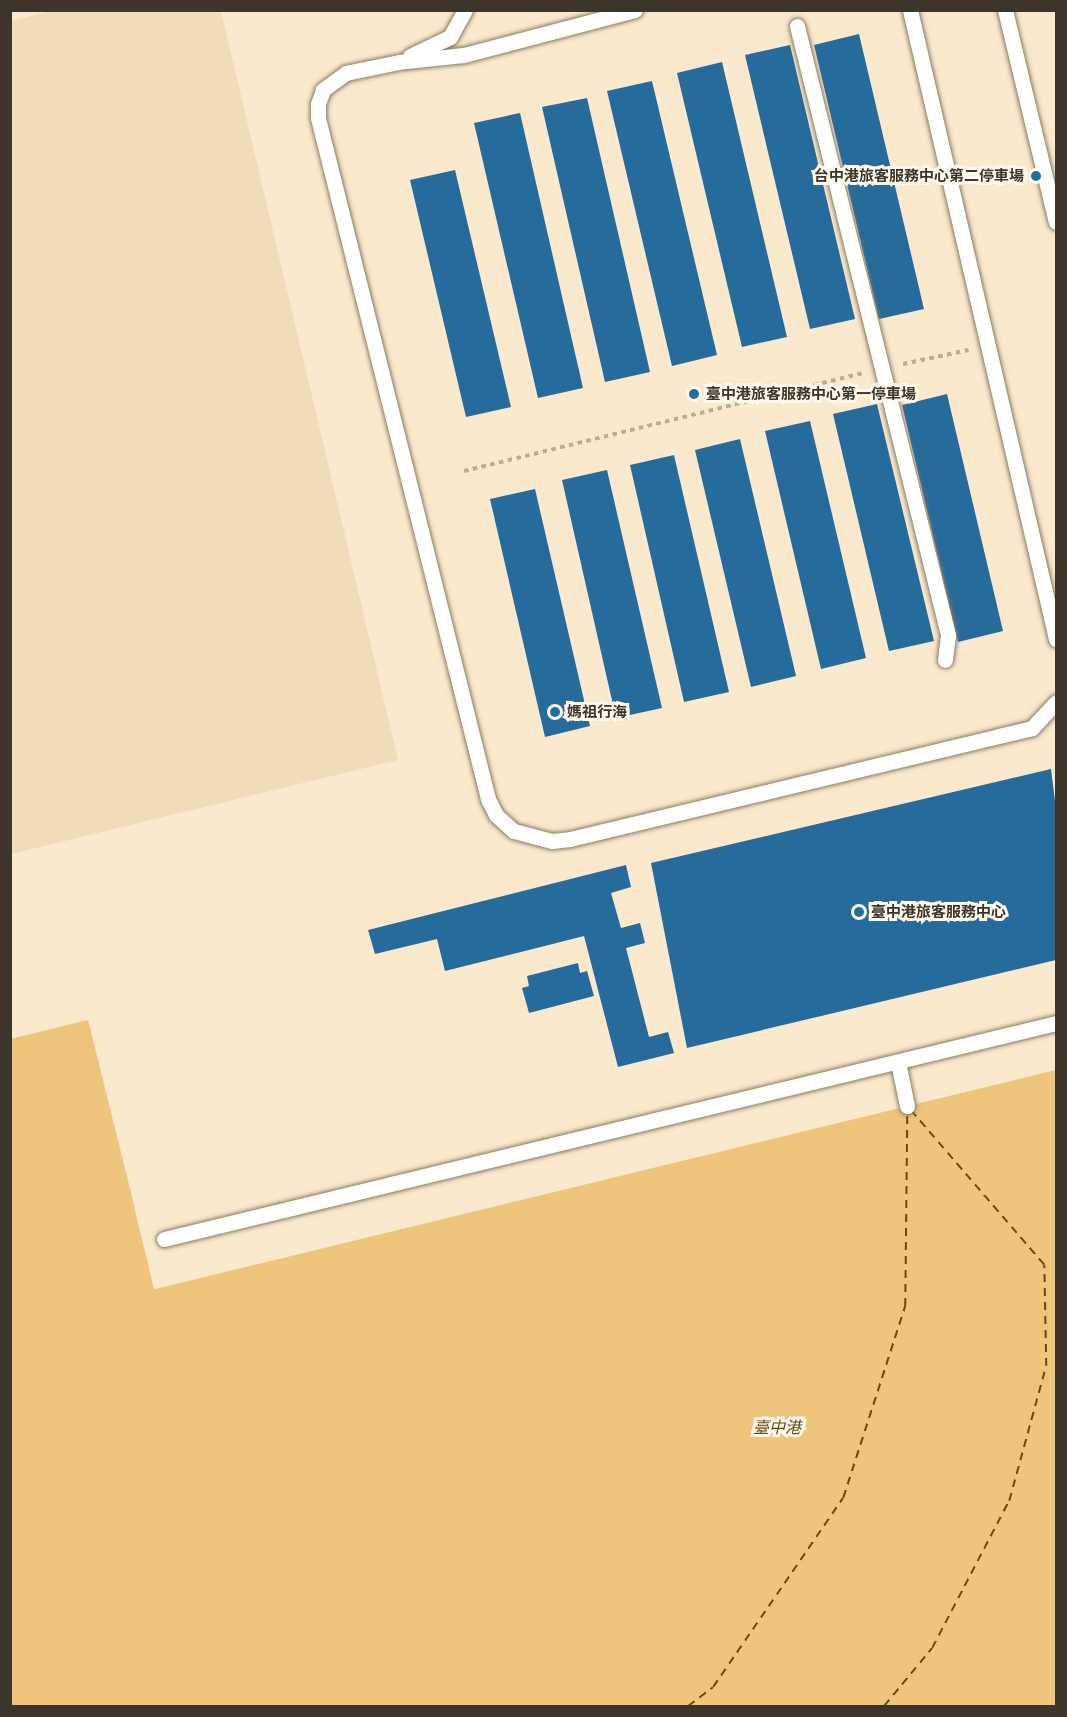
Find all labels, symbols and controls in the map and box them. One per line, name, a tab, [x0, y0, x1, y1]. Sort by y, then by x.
place label: 台中港旅客服務中心第二停車場	[814, 167, 1024, 185]
marker: 台中港旅客服務中心第二停車場	[1029, 169, 1043, 183]
place label: 臺中港旅客服務中心第一停車場	[706, 385, 916, 403]
marker: 臺中港旅客服務中心第一停車場	[687, 387, 701, 401]
place label: 媽祖行海	[567, 703, 627, 721]
marker: 媽祖行海	[548, 705, 562, 719]
place label: 臺中港旅客服務中心	[871, 903, 1006, 921]
marker: 臺中港旅客服務中心	[852, 905, 866, 919]
water label: 臺中港	[753, 1417, 801, 1437]

